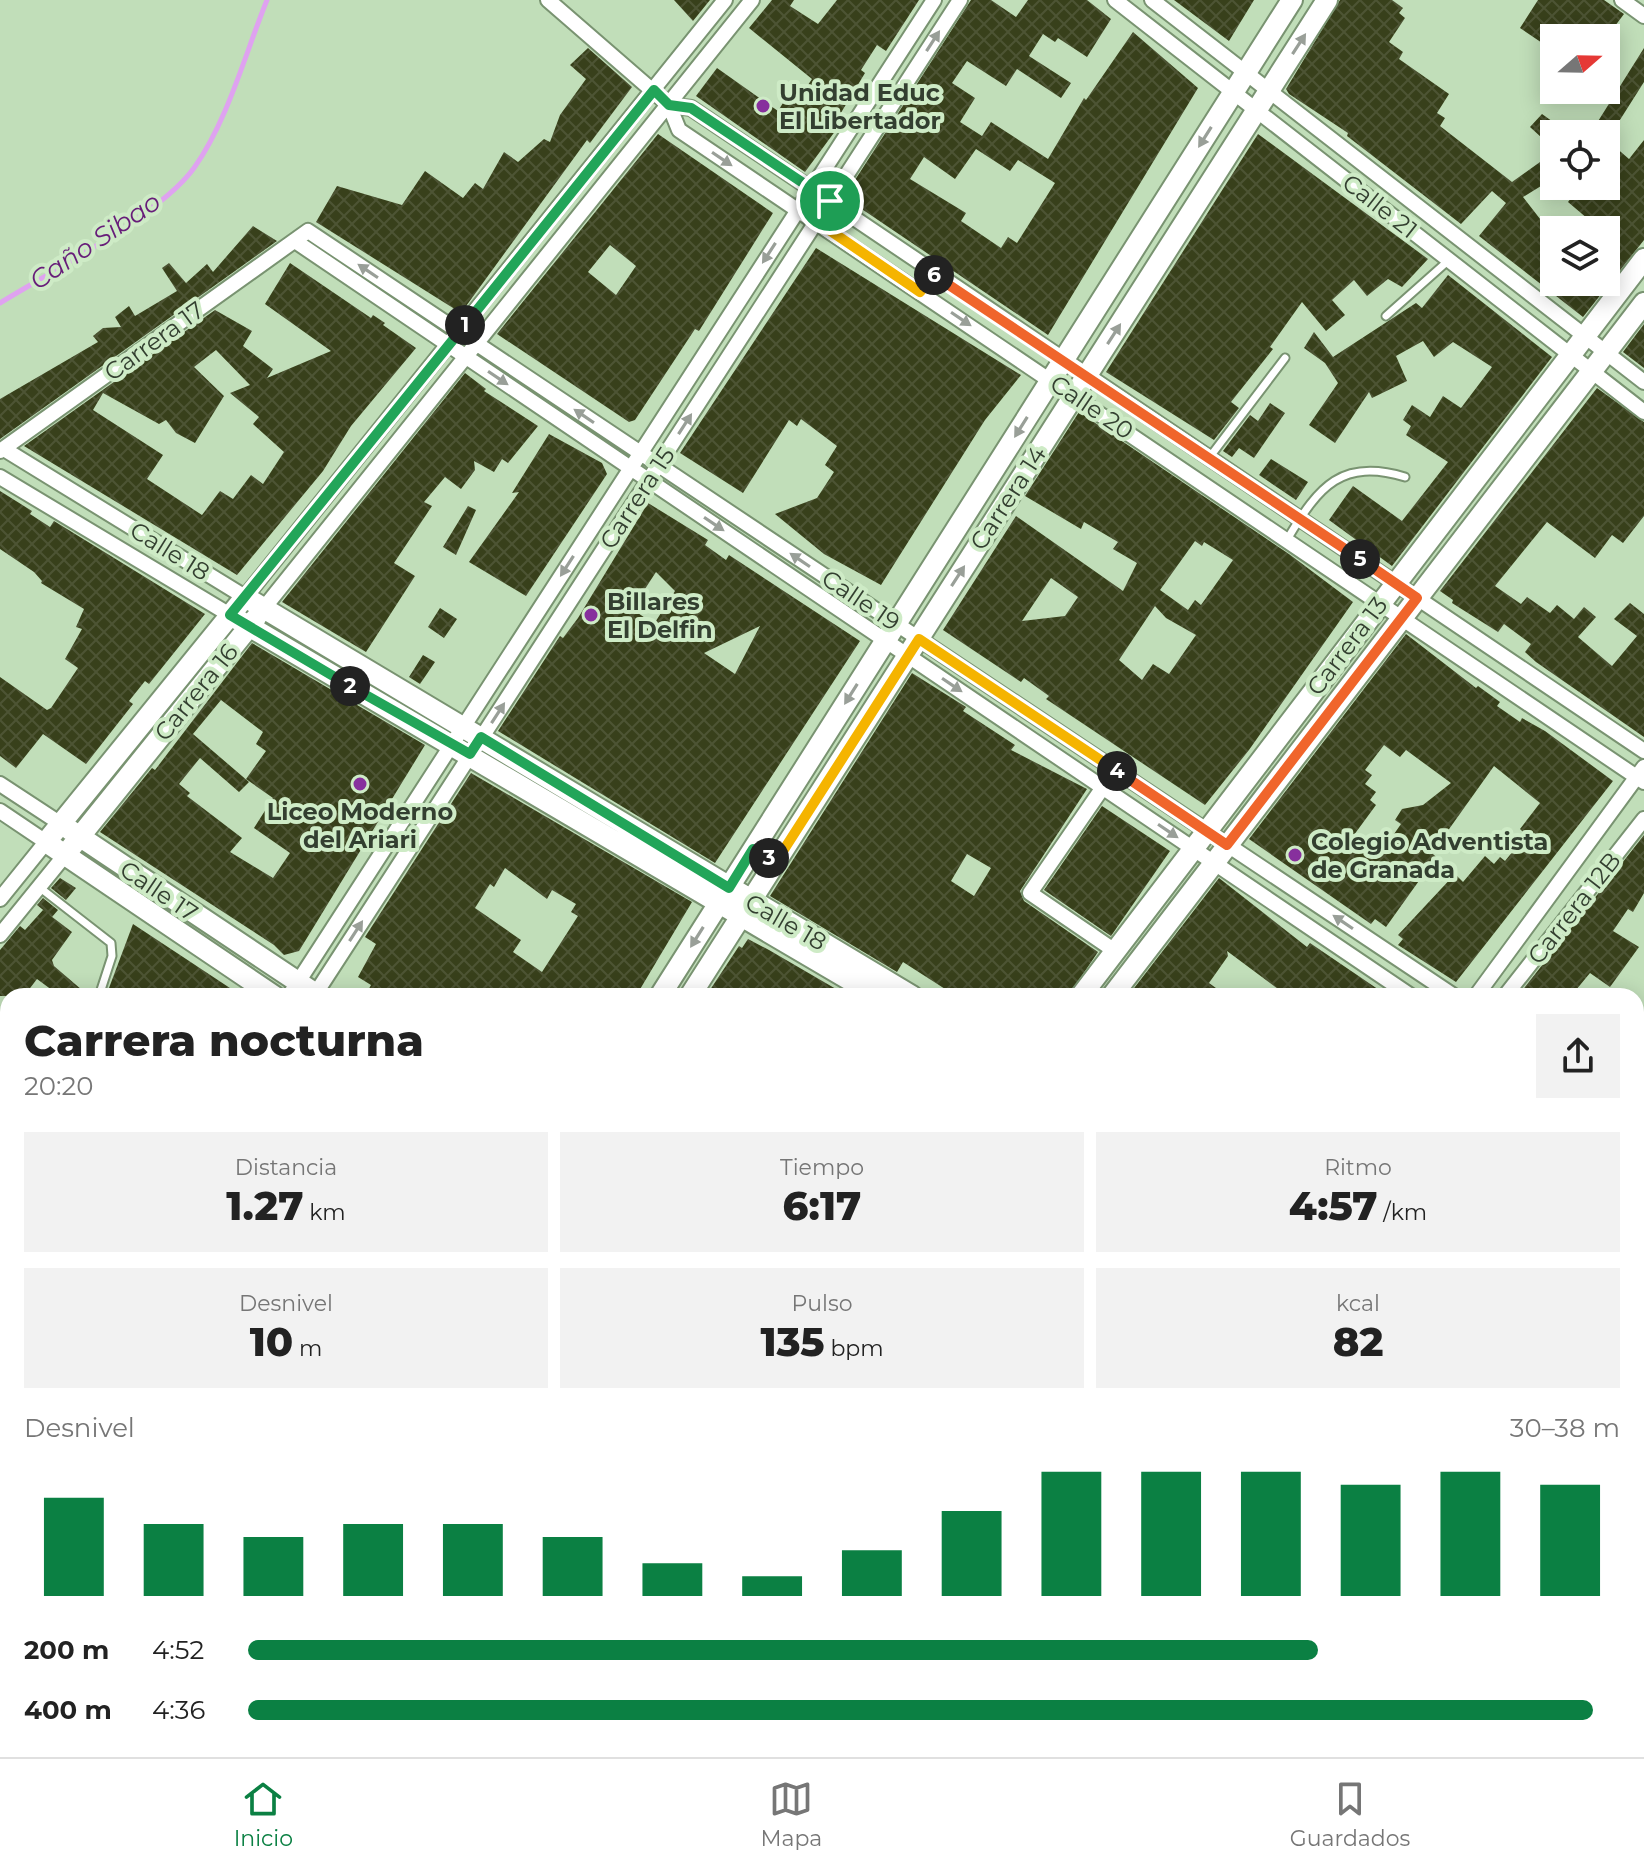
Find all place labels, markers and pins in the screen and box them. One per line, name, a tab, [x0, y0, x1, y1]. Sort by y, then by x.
place label: Unidad Educ El Libertador	[779, 78, 941, 135]
marker: Unidad Educ El Libertador	[754, 97, 772, 115]
pin	[796, 167, 864, 235]
pin: 6	[914, 255, 954, 295]
pin: 1	[445, 305, 485, 345]
pin: 5	[1340, 539, 1380, 579]
place label: Billares El Delfin	[607, 587, 712, 644]
marker: Billares El Delfin	[582, 606, 600, 624]
pin: 2	[330, 666, 370, 706]
pin: 4	[1097, 751, 1137, 791]
marker: Liceo Moderno del Ariari	[351, 775, 369, 793]
place label: Liceo Moderno del Ariari	[267, 797, 453, 854]
place label: Colegio Adventista de Granada	[1311, 827, 1548, 884]
pin: 3	[749, 838, 789, 878]
marker: Colegio Adventista de Granada	[1286, 846, 1304, 864]

